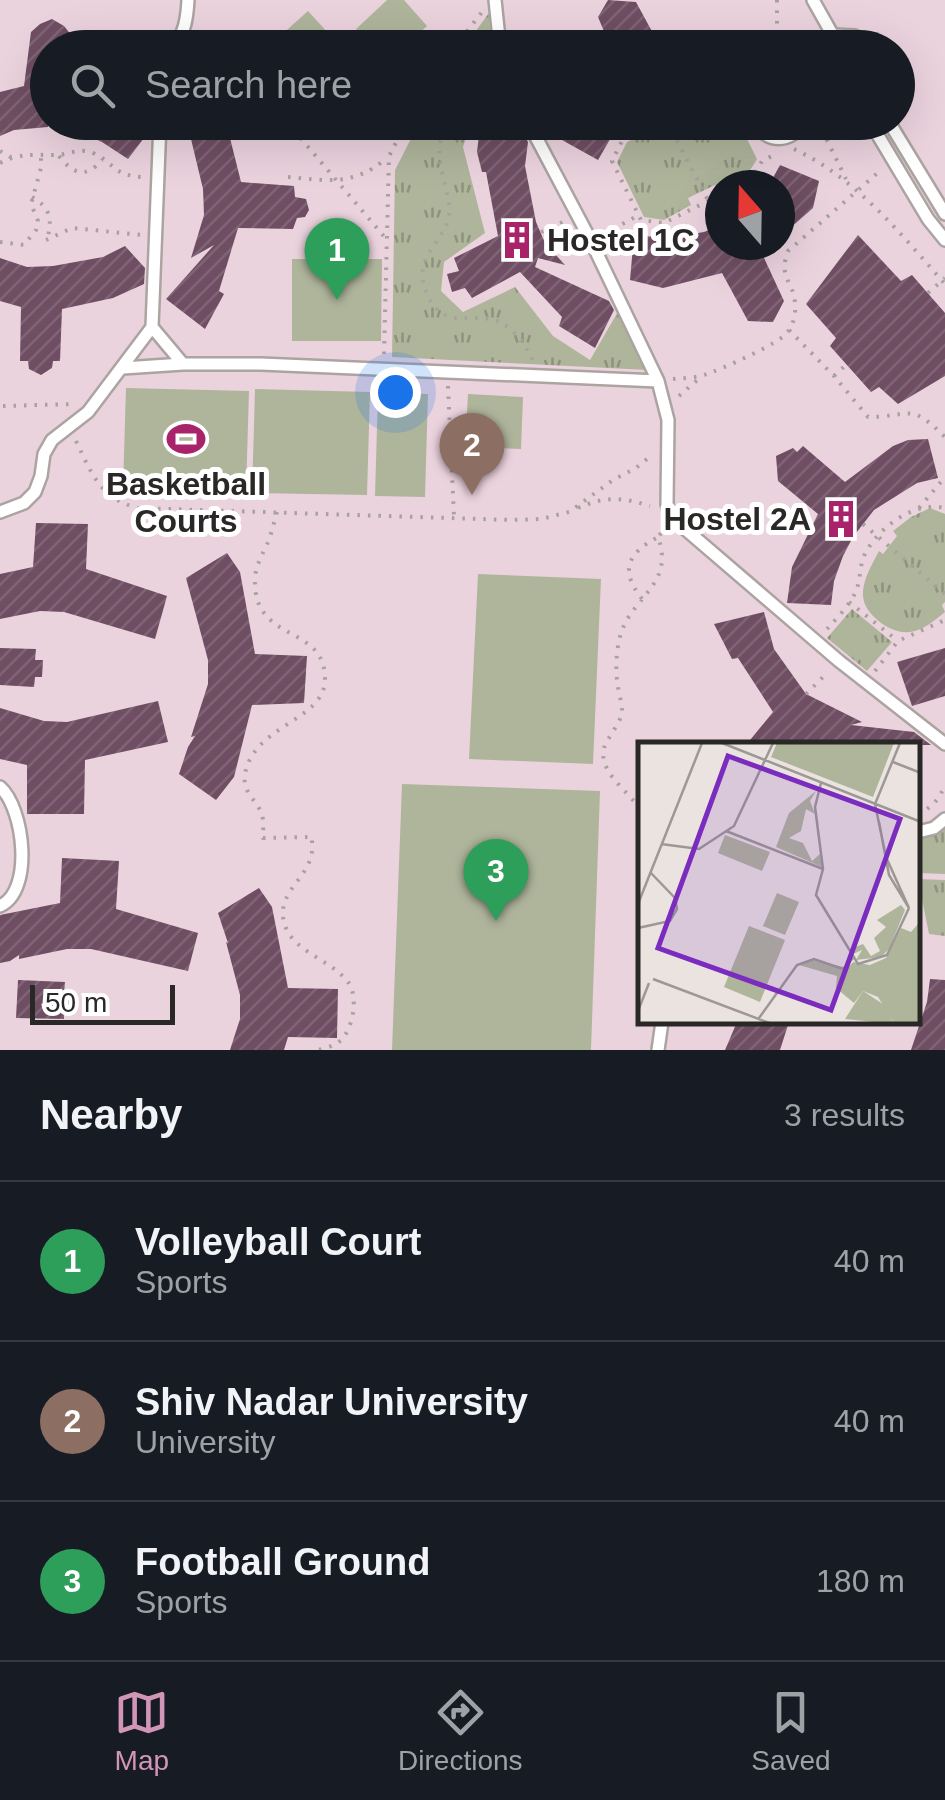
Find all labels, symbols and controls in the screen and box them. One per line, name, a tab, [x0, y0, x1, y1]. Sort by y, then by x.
search box	[30, 30, 915, 140]
icon: search	[65, 58, 120, 113]
text: Search here	[145, 64, 352, 106]
north arrow	[705, 170, 795, 260]
pin: 1	[304, 218, 370, 300]
building icon: Hostel 1C	[496, 219, 538, 261]
place label: Hostel 1C	[547, 222, 695, 258]
your location	[370, 367, 421, 418]
pin: 2	[440, 412, 504, 495]
sports icon: Basketball Courts	[165, 418, 207, 460]
place label: Basketball Courts	[106, 466, 266, 539]
building icon: Hostel 2A	[820, 498, 862, 540]
place label: Hostel 2A	[663, 501, 811, 537]
inset map	[638, 742, 920, 1025]
pin: 3	[464, 838, 528, 921]
scale bar	[30, 980, 175, 1024]
text: 50 m	[45, 987, 107, 1018]
text: Nearby	[40, 1091, 182, 1138]
text: 3 results	[784, 1097, 905, 1133]
text: Volleyball Court	[135, 1221, 421, 1263]
text: 1	[64, 1243, 81, 1279]
text: 40 m	[834, 1243, 905, 1279]
text: Sports	[135, 1264, 227, 1300]
text: Shiv Nadar University	[135, 1381, 528, 1423]
text: 2	[64, 1403, 81, 1439]
text: 40 m	[834, 1403, 905, 1439]
text: University	[135, 1424, 275, 1460]
text: Football Ground	[135, 1541, 431, 1583]
text: 3	[64, 1563, 81, 1599]
text: 180 m	[816, 1563, 905, 1599]
text: Sports	[135, 1584, 227, 1620]
tab: Map	[114, 1685, 169, 1777]
tab: Directions	[398, 1685, 523, 1777]
tab: Saved	[751, 1685, 831, 1777]

